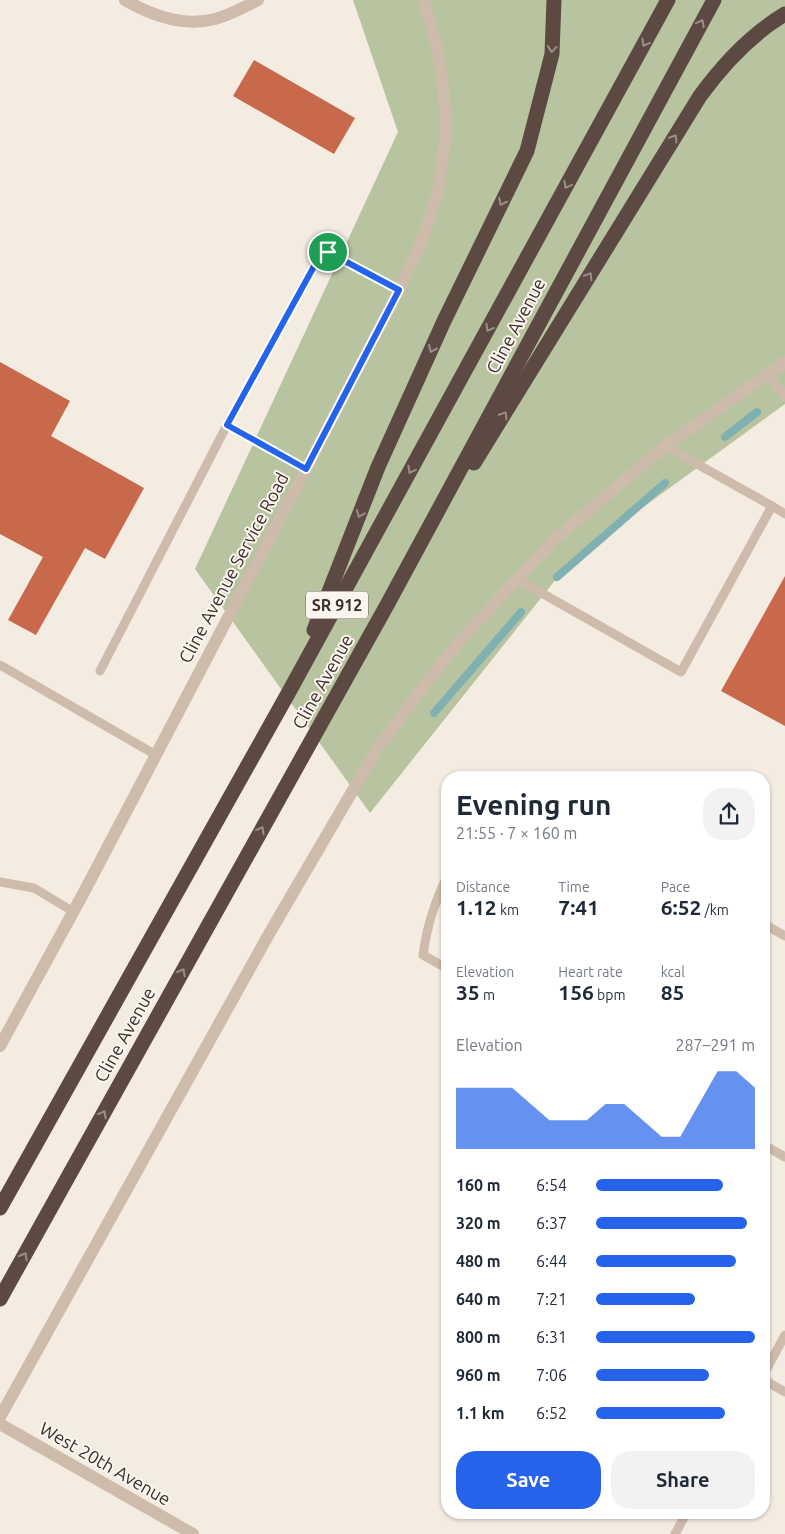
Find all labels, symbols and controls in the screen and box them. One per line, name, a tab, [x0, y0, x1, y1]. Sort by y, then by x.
one-way arrow	[695, 20, 705, 29]
one-way arrow	[641, 37, 651, 46]
one-way arrow	[546, 45, 557, 53]
one-way arrow	[668, 134, 678, 143]
one-way arrow	[563, 180, 573, 189]
one-way arrow	[498, 197, 508, 206]
pin	[307, 231, 349, 273]
icon: arrive	[314, 238, 342, 266]
one-way arrow	[583, 273, 593, 282]
street label: Cline Avenue	[482, 274, 549, 377]
one-way arrow	[485, 322, 495, 331]
one-way arrow	[427, 344, 438, 353]
one-way arrow	[498, 411, 508, 420]
one-way arrow	[407, 465, 417, 474]
street label: Cline Avenue Service Road	[174, 469, 292, 666]
one-way arrow	[355, 509, 365, 517]
road number: SR 912	[306, 592, 368, 618]
street label: Cline Avenue	[288, 631, 356, 732]
button: share	[703, 788, 755, 840]
text: Evening run	[456, 789, 611, 820]
text: 21:55 · 7 × 160 m	[456, 824, 577, 842]
one-way arrow	[255, 827, 265, 836]
text: Distance	[456, 879, 510, 895]
text: Time	[558, 879, 590, 895]
text: Pace	[661, 879, 690, 895]
text: 1.12	[456, 895, 497, 919]
text: 7:41	[558, 895, 599, 919]
text: 6:52	[661, 895, 701, 919]
text: km	[497, 902, 519, 918]
text: /km	[701, 902, 729, 918]
text: Elevation	[456, 964, 514, 980]
text: Heart rate	[558, 964, 623, 980]
text: kcal	[661, 964, 685, 980]
one-way arrow	[176, 969, 186, 978]
text: 35	[456, 980, 480, 1004]
text: 156	[558, 980, 594, 1004]
text: 85	[661, 980, 684, 1004]
street label: Cline Avenue	[90, 984, 158, 1085]
text: m	[480, 987, 495, 1003]
text: bpm	[594, 987, 626, 1003]
text: Elevation	[456, 1036, 523, 1054]
text: 287–291 m	[675, 1036, 755, 1054]
one-way arrow	[97, 1111, 107, 1120]
text: 160 m	[456, 1176, 501, 1194]
text: 6:54	[536, 1176, 567, 1194]
text: 320 m	[456, 1214, 501, 1232]
text: 6:37	[536, 1214, 567, 1232]
one-way arrow	[17, 1252, 27, 1261]
text: 480 m	[456, 1252, 501, 1270]
text: 6:44	[536, 1252, 567, 1270]
text: 640 m	[456, 1290, 501, 1308]
text: 7:21	[536, 1290, 567, 1308]
text: 800 m	[456, 1328, 501, 1346]
text: 6:31	[536, 1328, 567, 1346]
text: 960 m	[456, 1366, 501, 1384]
text: 7:06	[536, 1366, 567, 1384]
text: 1.1 km	[456, 1404, 505, 1422]
text: 6:52	[536, 1404, 567, 1422]
street label: West 20th Avenue	[37, 1418, 174, 1509]
button: Save	[456, 1451, 601, 1509]
button: Share	[611, 1451, 755, 1509]

